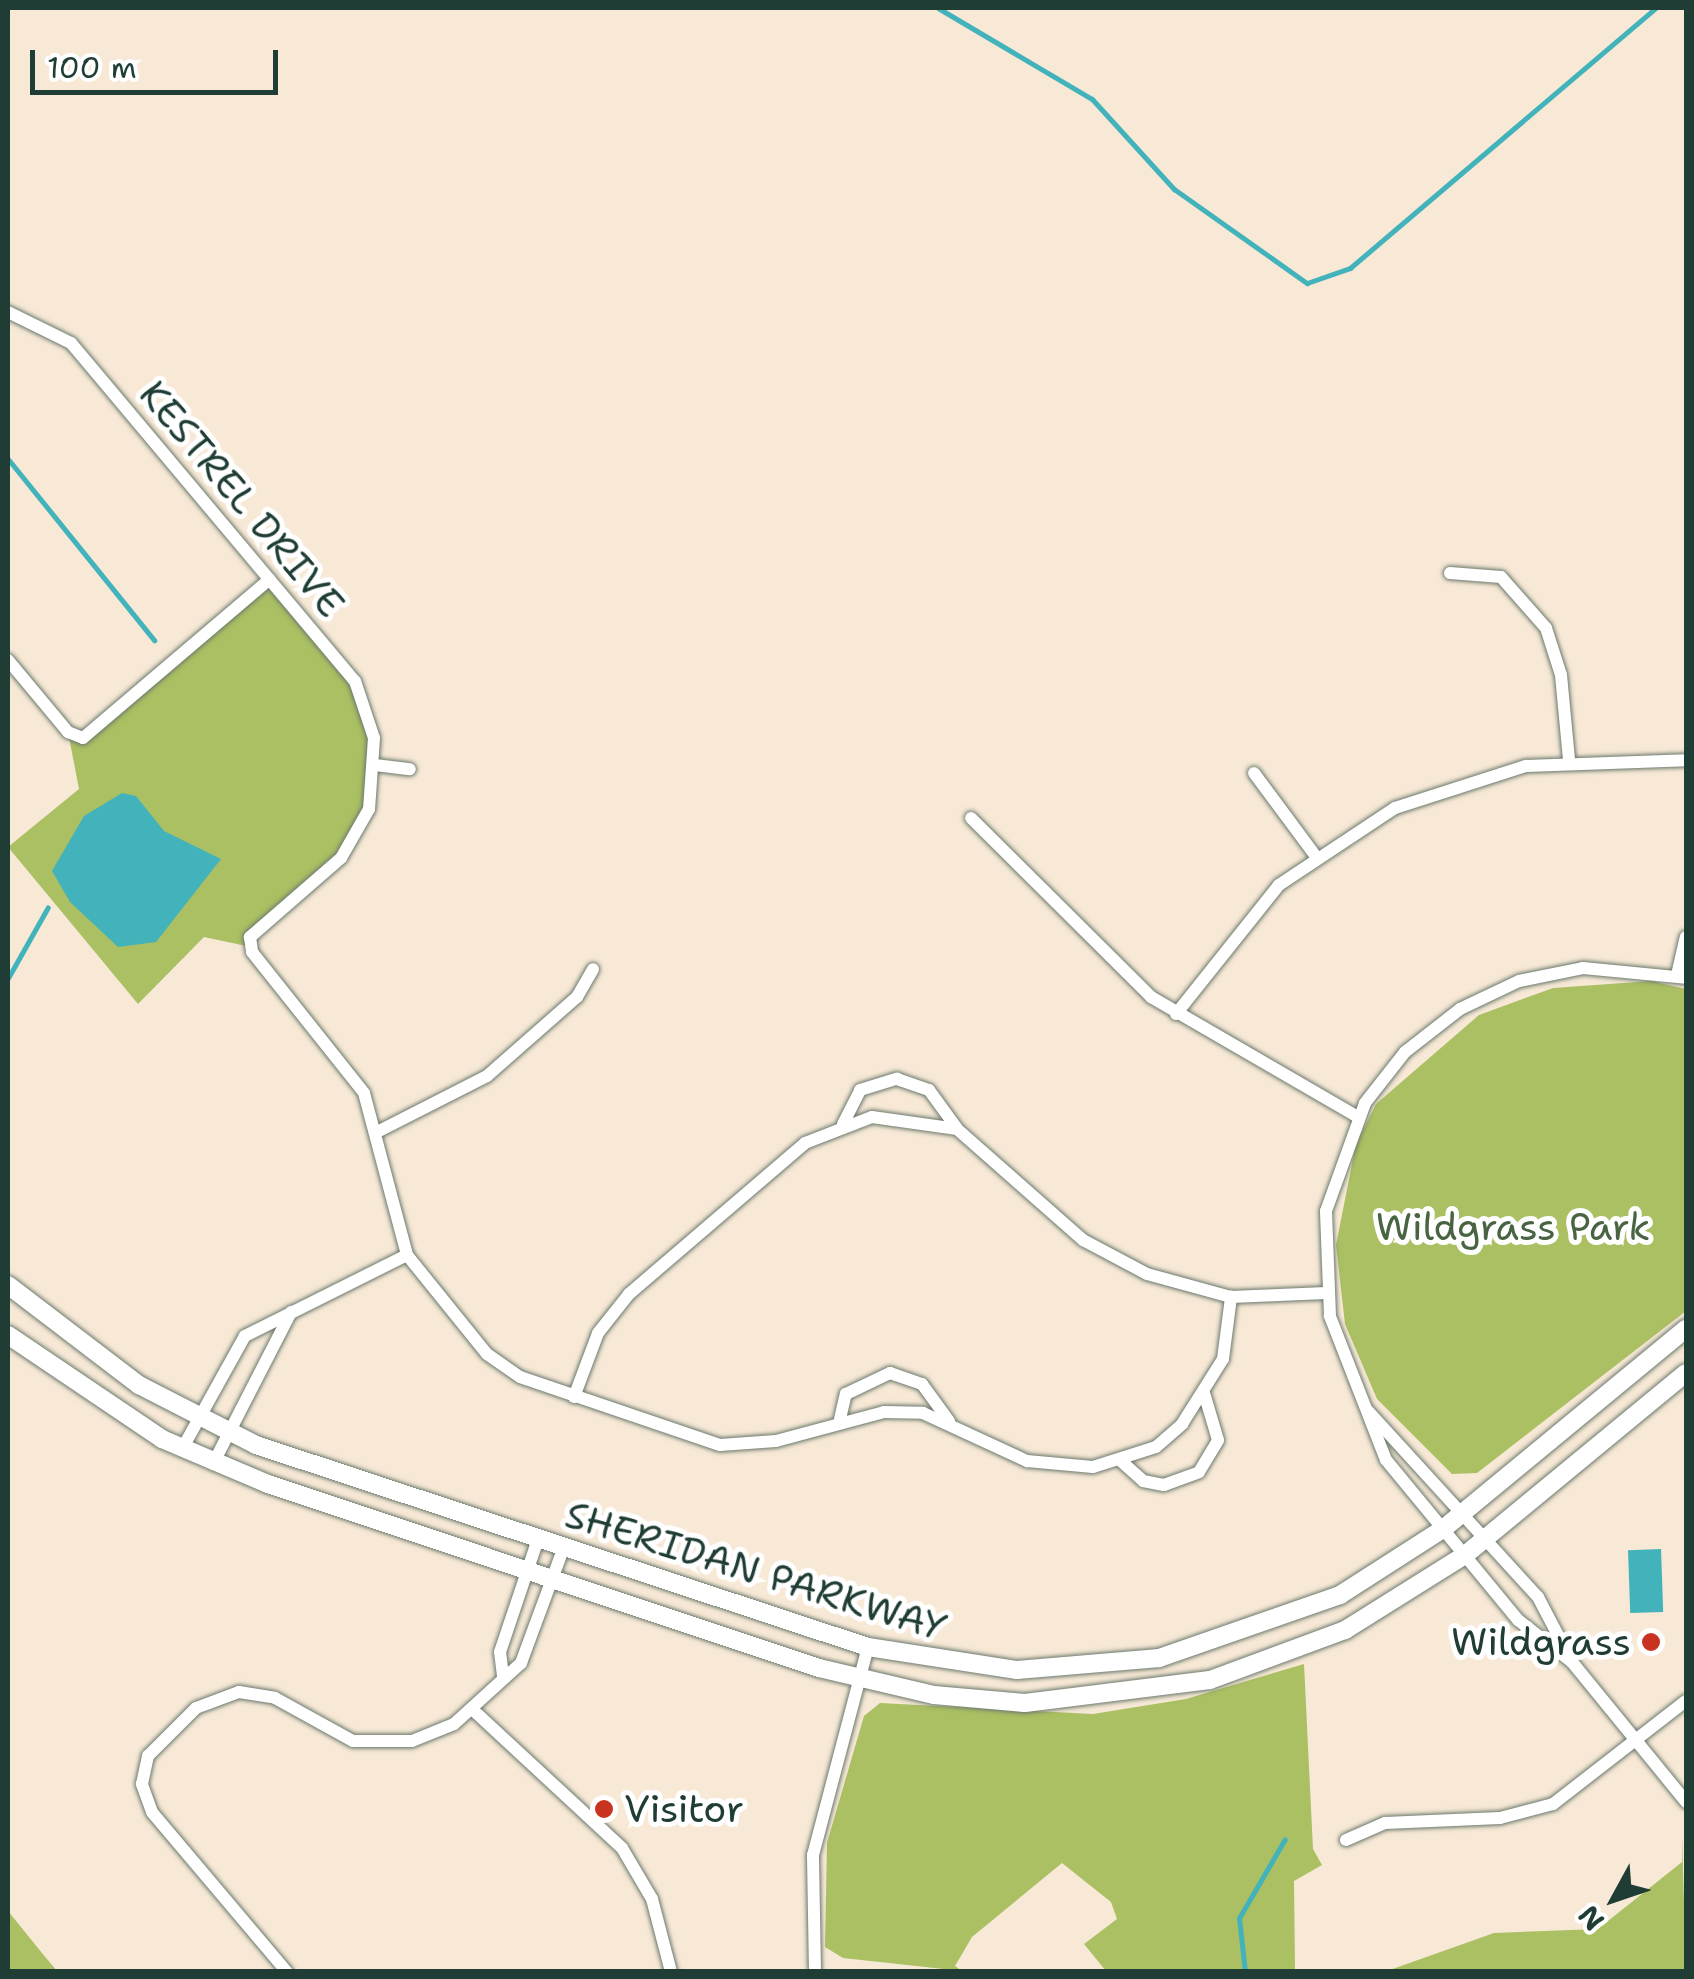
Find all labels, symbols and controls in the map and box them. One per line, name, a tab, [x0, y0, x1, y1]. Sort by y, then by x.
scale bar	[35, 30, 282, 92]
text: 100 m	[47, 47, 137, 88]
street label: KESTREL DRIVE	[130, 372, 354, 626]
park label: Wildgrass Park	[1376, 1204, 1650, 1250]
street label: SHERIDAN PARKWAY	[560, 1491, 952, 1651]
place label: Wildgrass	[1451, 1619, 1631, 1665]
marker: Wildgrass	[1640, 1631, 1662, 1653]
place label: Visitor	[624, 1786, 744, 1832]
marker: Visitor	[593, 1798, 615, 1820]
north arrow	[1564, 1849, 1664, 1949]
text: N	[1569, 1898, 1613, 1939]

